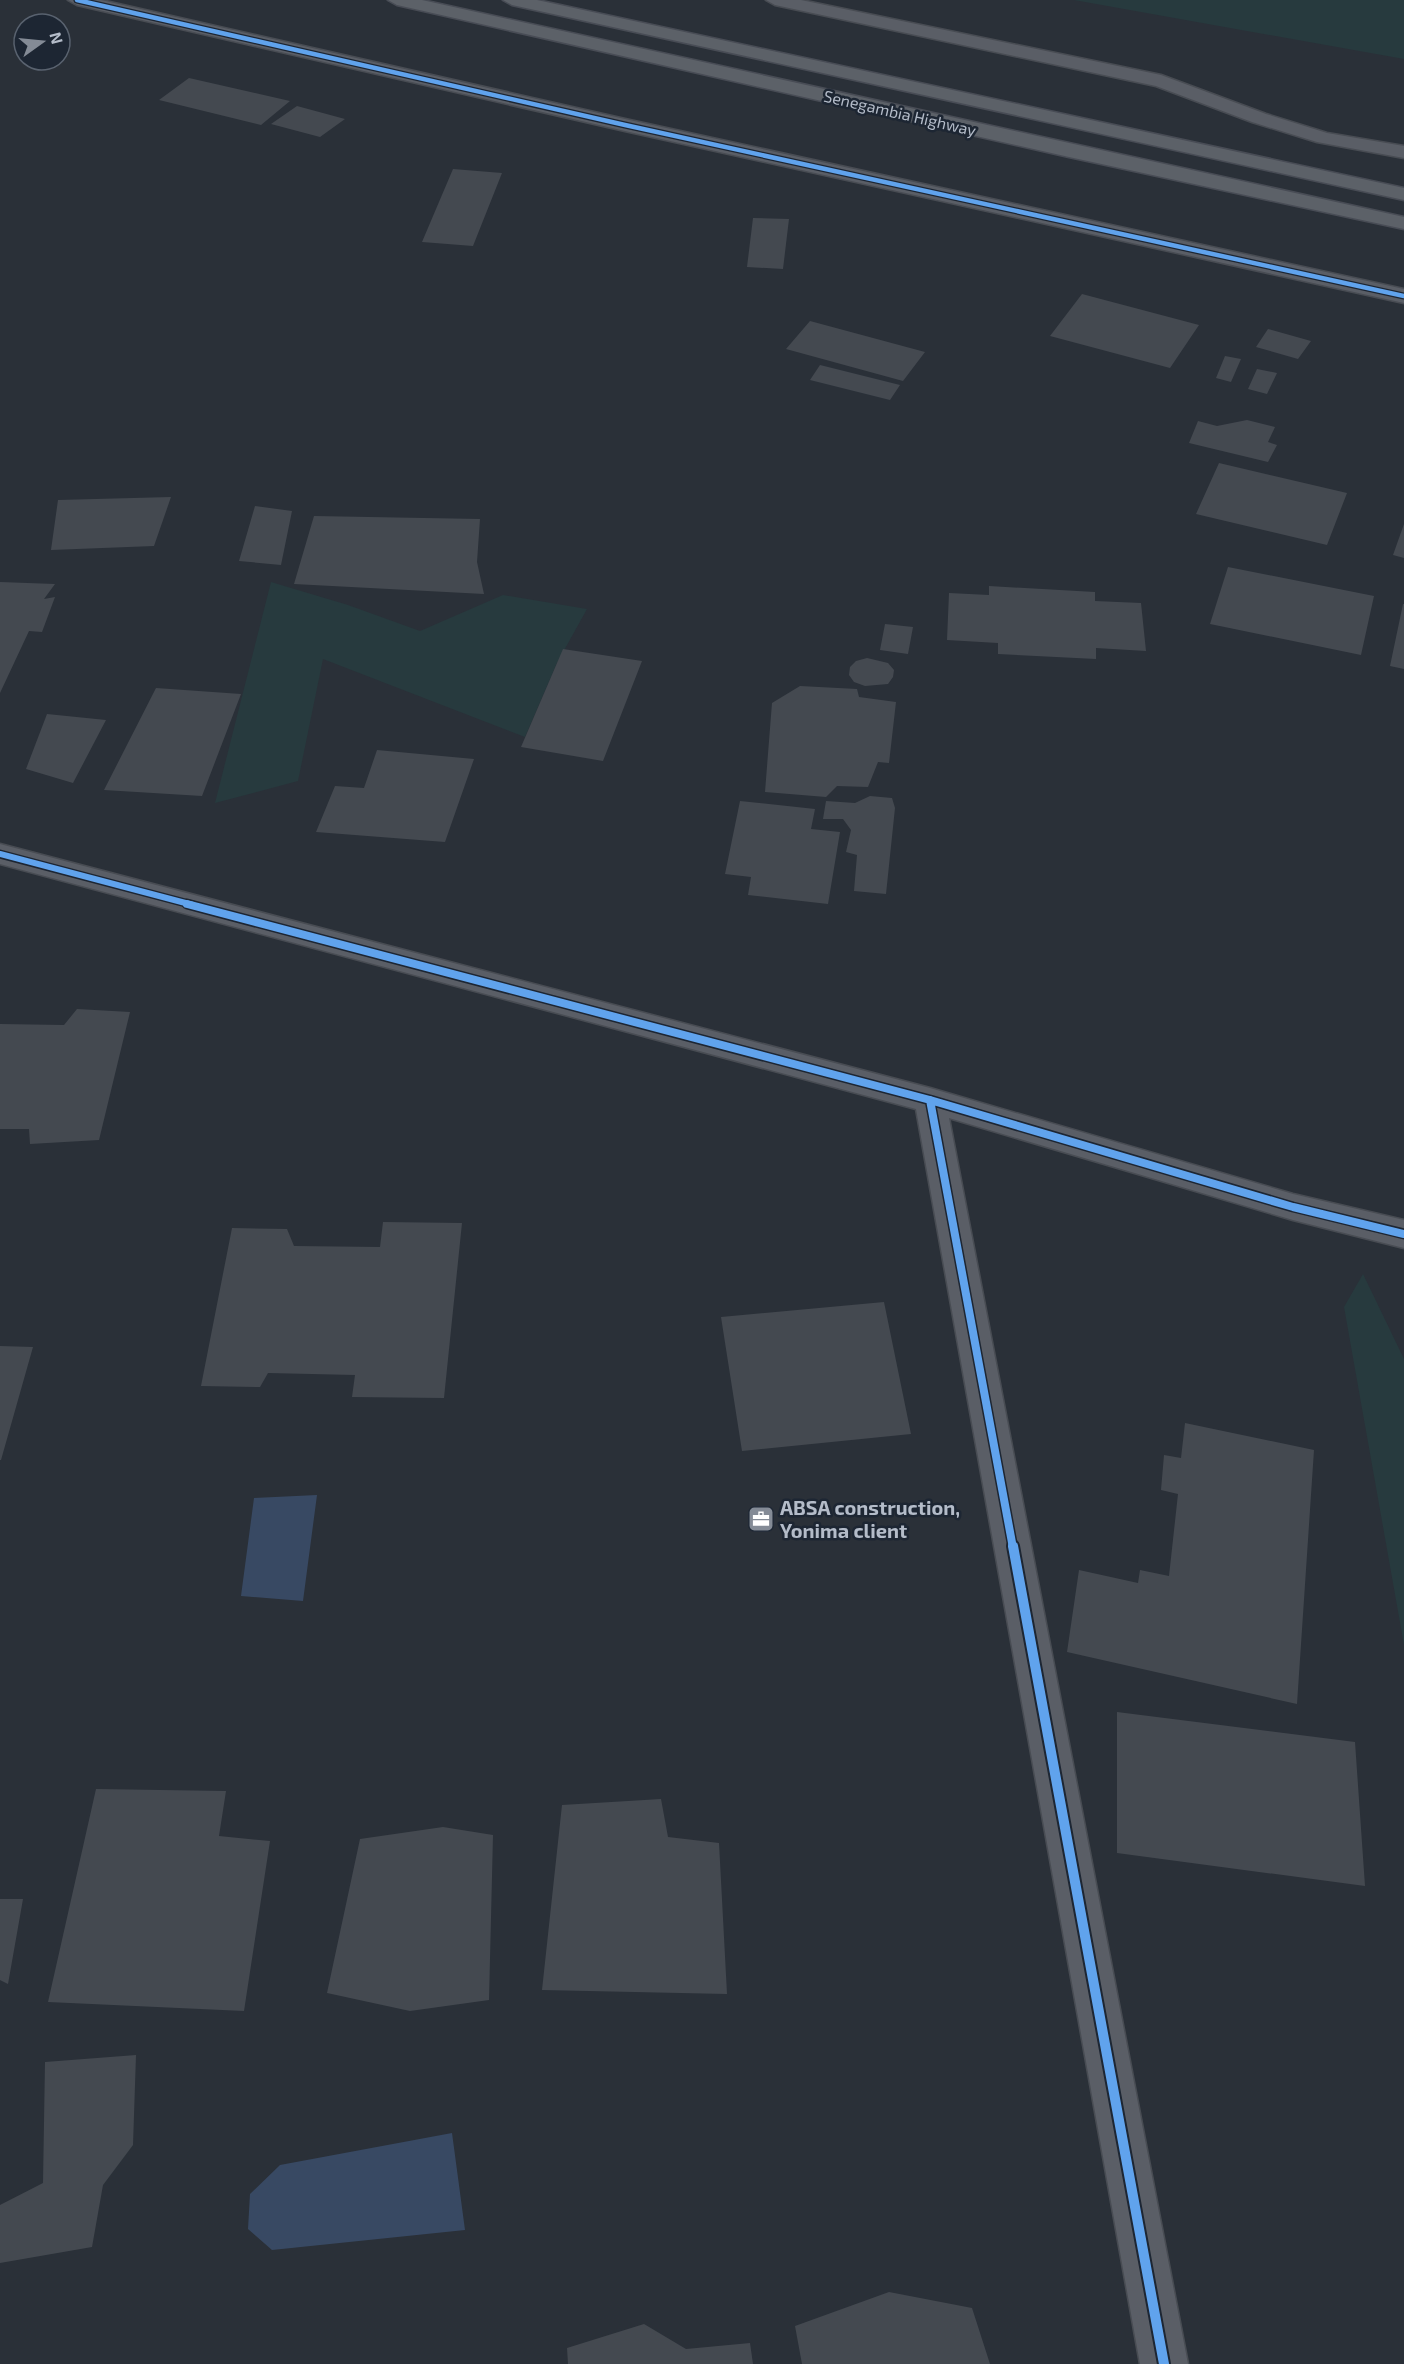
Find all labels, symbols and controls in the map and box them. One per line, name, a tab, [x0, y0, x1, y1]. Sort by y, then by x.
north arrow	[12, 12, 72, 72]
text: N	[46, 30, 68, 46]
street label: Senegambia Highway	[822, 86, 979, 139]
place label: ABSA construction, Yonima client	[780, 1495, 960, 1542]
office icon: ABSA construction, Yonima client	[746, 1504, 776, 1534]

